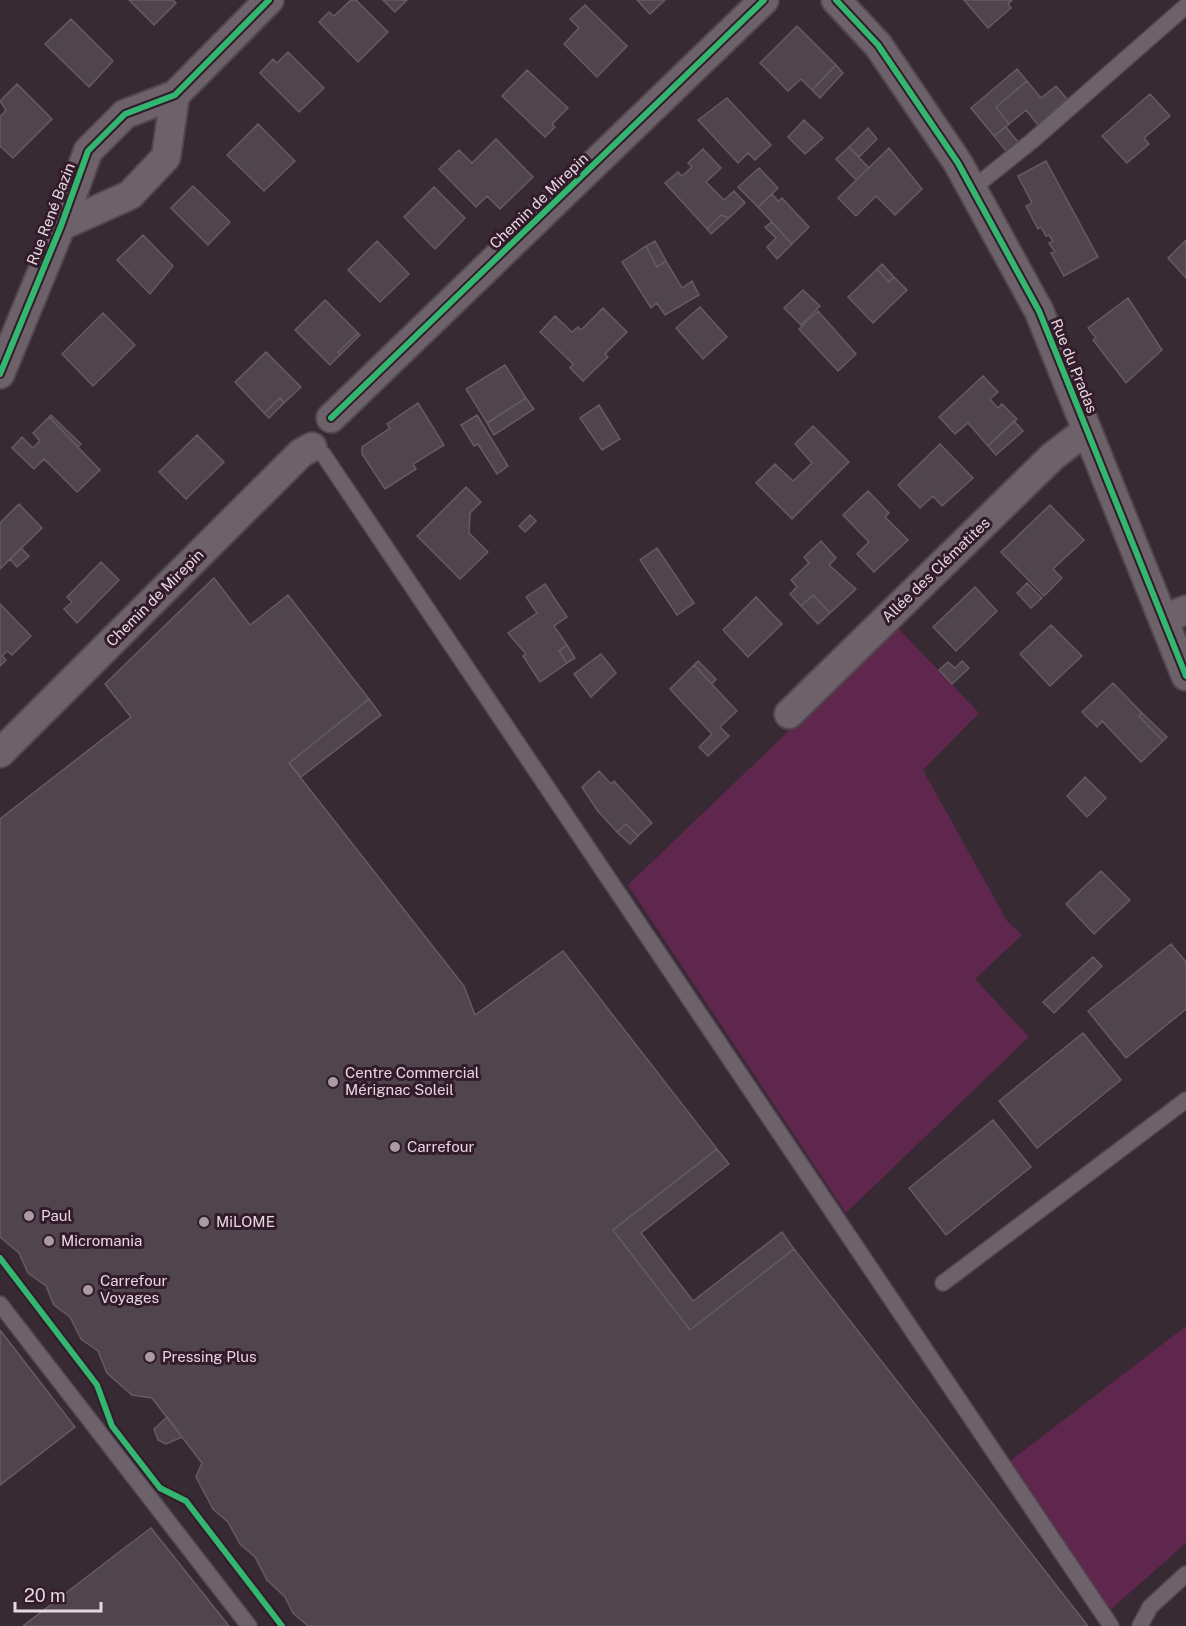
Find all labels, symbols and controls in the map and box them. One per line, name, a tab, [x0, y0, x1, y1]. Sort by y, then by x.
street label: Chemin de Mirepin	[486, 149, 591, 252]
street label: Rue René Bazin	[23, 160, 78, 267]
street label: Rue du Pradas	[1048, 316, 1101, 415]
street label: Allée des Clématites	[878, 514, 993, 625]
street label: Chemin de Mirepin	[103, 546, 207, 650]
place label: Centre Commercial Mérignac Soleil	[345, 1064, 479, 1098]
marker: Centre Commercial Mérignac Soleil	[326, 1075, 340, 1089]
place label: Carrefour	[407, 1138, 474, 1155]
marker: Carrefour	[388, 1140, 402, 1154]
place label: Paul	[41, 1207, 72, 1224]
marker: Paul	[22, 1209, 36, 1223]
place label: MiLOME	[216, 1213, 275, 1230]
marker: MiLOME	[197, 1215, 211, 1229]
place label: Micromania	[61, 1232, 142, 1249]
marker: Micromania	[42, 1234, 56, 1248]
place label: Carrefour Voyages	[100, 1272, 167, 1306]
marker: Carrefour Voyages	[81, 1283, 95, 1297]
place label: Pressing Plus	[162, 1348, 257, 1365]
marker: Pressing Plus	[143, 1350, 157, 1364]
scale bar	[15, 1575, 100, 1613]
text: 20 m	[24, 1585, 66, 1606]

